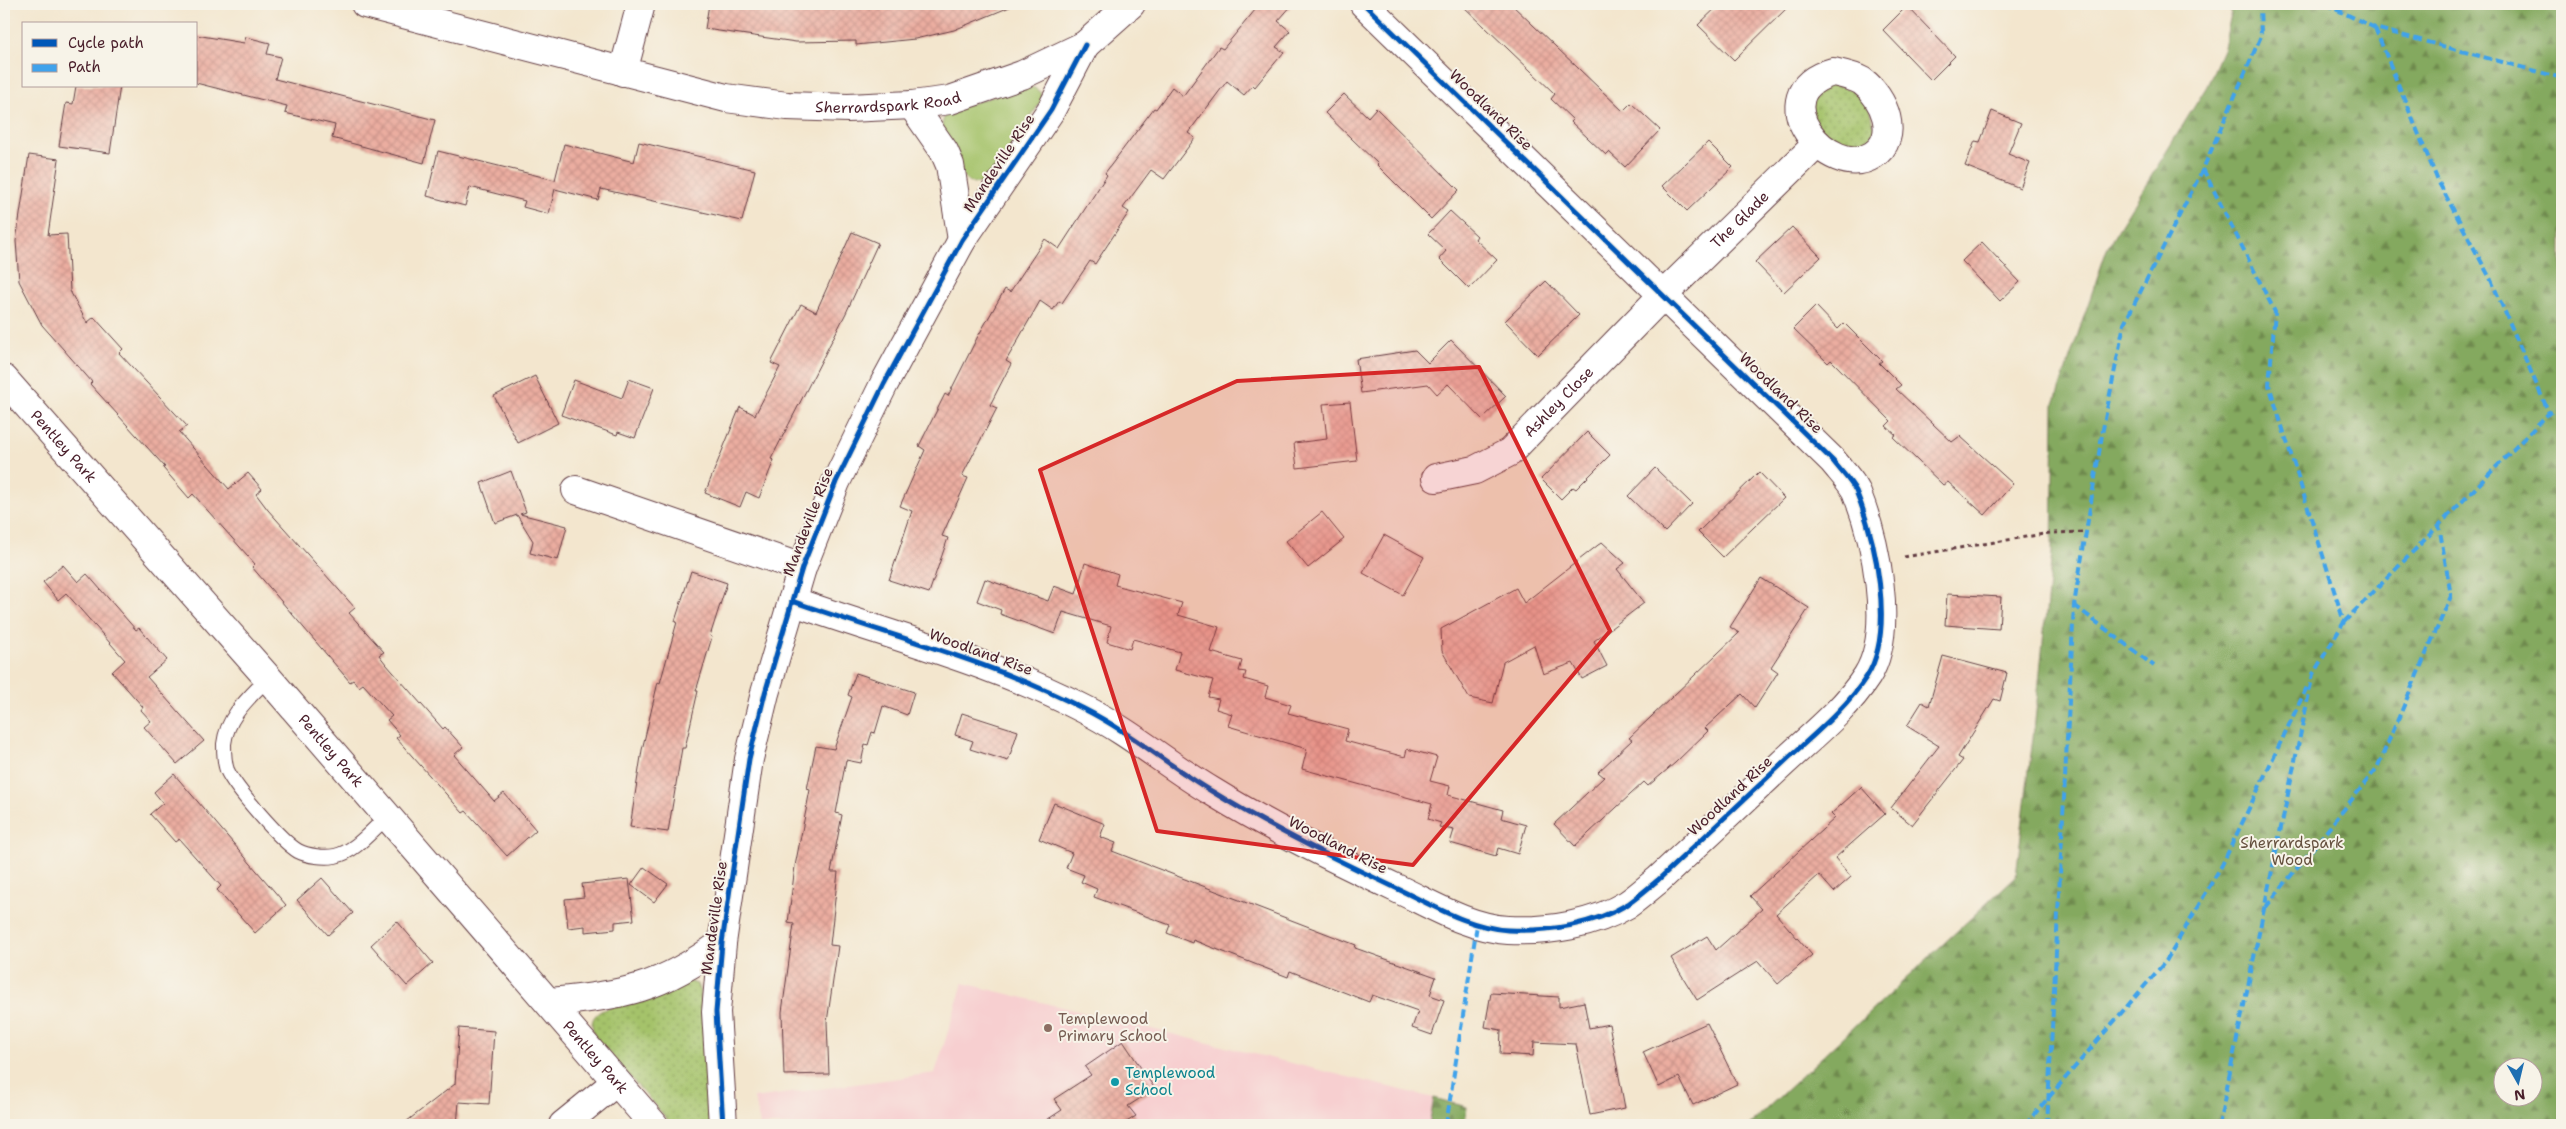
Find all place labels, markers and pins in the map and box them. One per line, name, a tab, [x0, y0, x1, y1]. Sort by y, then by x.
place label: Templewood Primary School	[1058, 1009, 1167, 1046]
marker: Templewood Primary School	[1042, 1022, 1054, 1034]
place label: Templewood School	[1125, 1063, 1216, 1100]
marker: Templewood School	[1109, 1076, 1121, 1088]

